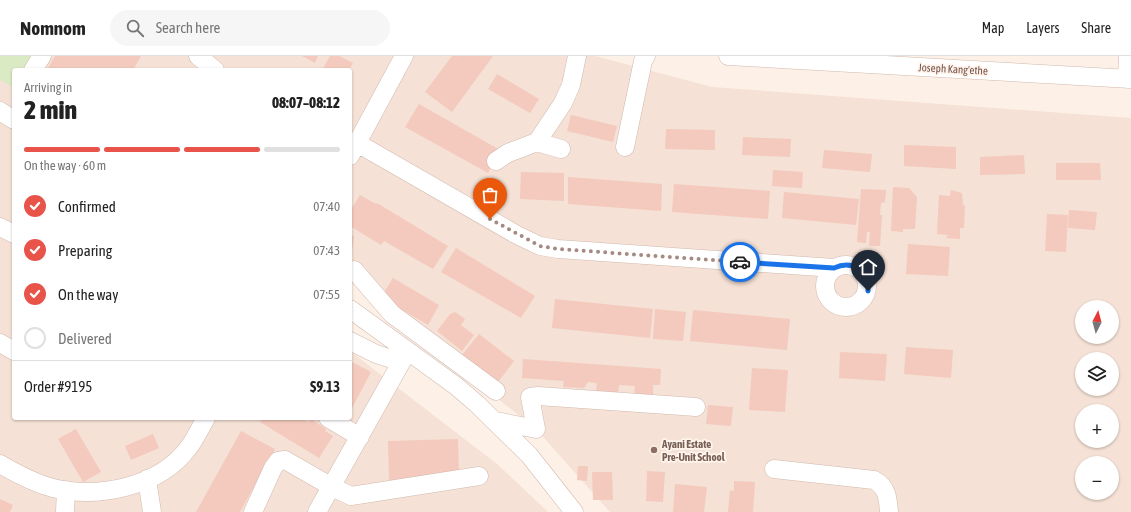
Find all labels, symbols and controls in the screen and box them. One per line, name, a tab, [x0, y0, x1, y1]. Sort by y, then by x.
search box	[110, 10, 390, 46]
text: Nomnom	[20, 17, 86, 39]
icon: search	[124, 17, 146, 39]
text: Search here	[156, 19, 220, 36]
text: Map	[982, 20, 1004, 36]
text: Layers	[1026, 20, 1059, 36]
text: Share	[1081, 20, 1111, 36]
street label: Joseph Kang'ethe	[918, 61, 988, 77]
text: Arriving in	[24, 80, 72, 95]
text: 08:07–08:12	[272, 94, 340, 111]
text: 2 min	[24, 95, 77, 125]
text: On the way · 60 m	[24, 158, 106, 173]
pin	[473, 178, 507, 219]
icon: bag	[479, 184, 501, 206]
icon: check	[24, 195, 46, 217]
text: Confirmed	[58, 198, 116, 215]
text: 07:40	[313, 199, 340, 214]
icon: check	[24, 239, 46, 261]
text: Preparing	[58, 242, 112, 259]
courier	[720, 242, 760, 282]
text: 07:43	[313, 243, 340, 258]
pin	[851, 250, 885, 291]
icon: car	[729, 251, 751, 273]
icon: home	[857, 256, 879, 278]
icon: check	[24, 283, 46, 305]
text: On the way	[58, 286, 119, 303]
text: 07:55	[313, 287, 340, 302]
north arrow	[1075, 300, 1119, 344]
map controls	[1075, 300, 1119, 500]
text: Delivered	[58, 330, 112, 347]
button: layers	[1075, 352, 1119, 396]
text: Order #9195	[24, 378, 92, 395]
text: $9.13	[310, 378, 340, 395]
button: +	[1075, 404, 1119, 448]
place label: Ayani Estate Pre-Unit School	[661, 438, 726, 463]
marker: Ayani Estate Pre-Unit School	[649, 445, 659, 455]
button: −	[1075, 456, 1119, 500]

